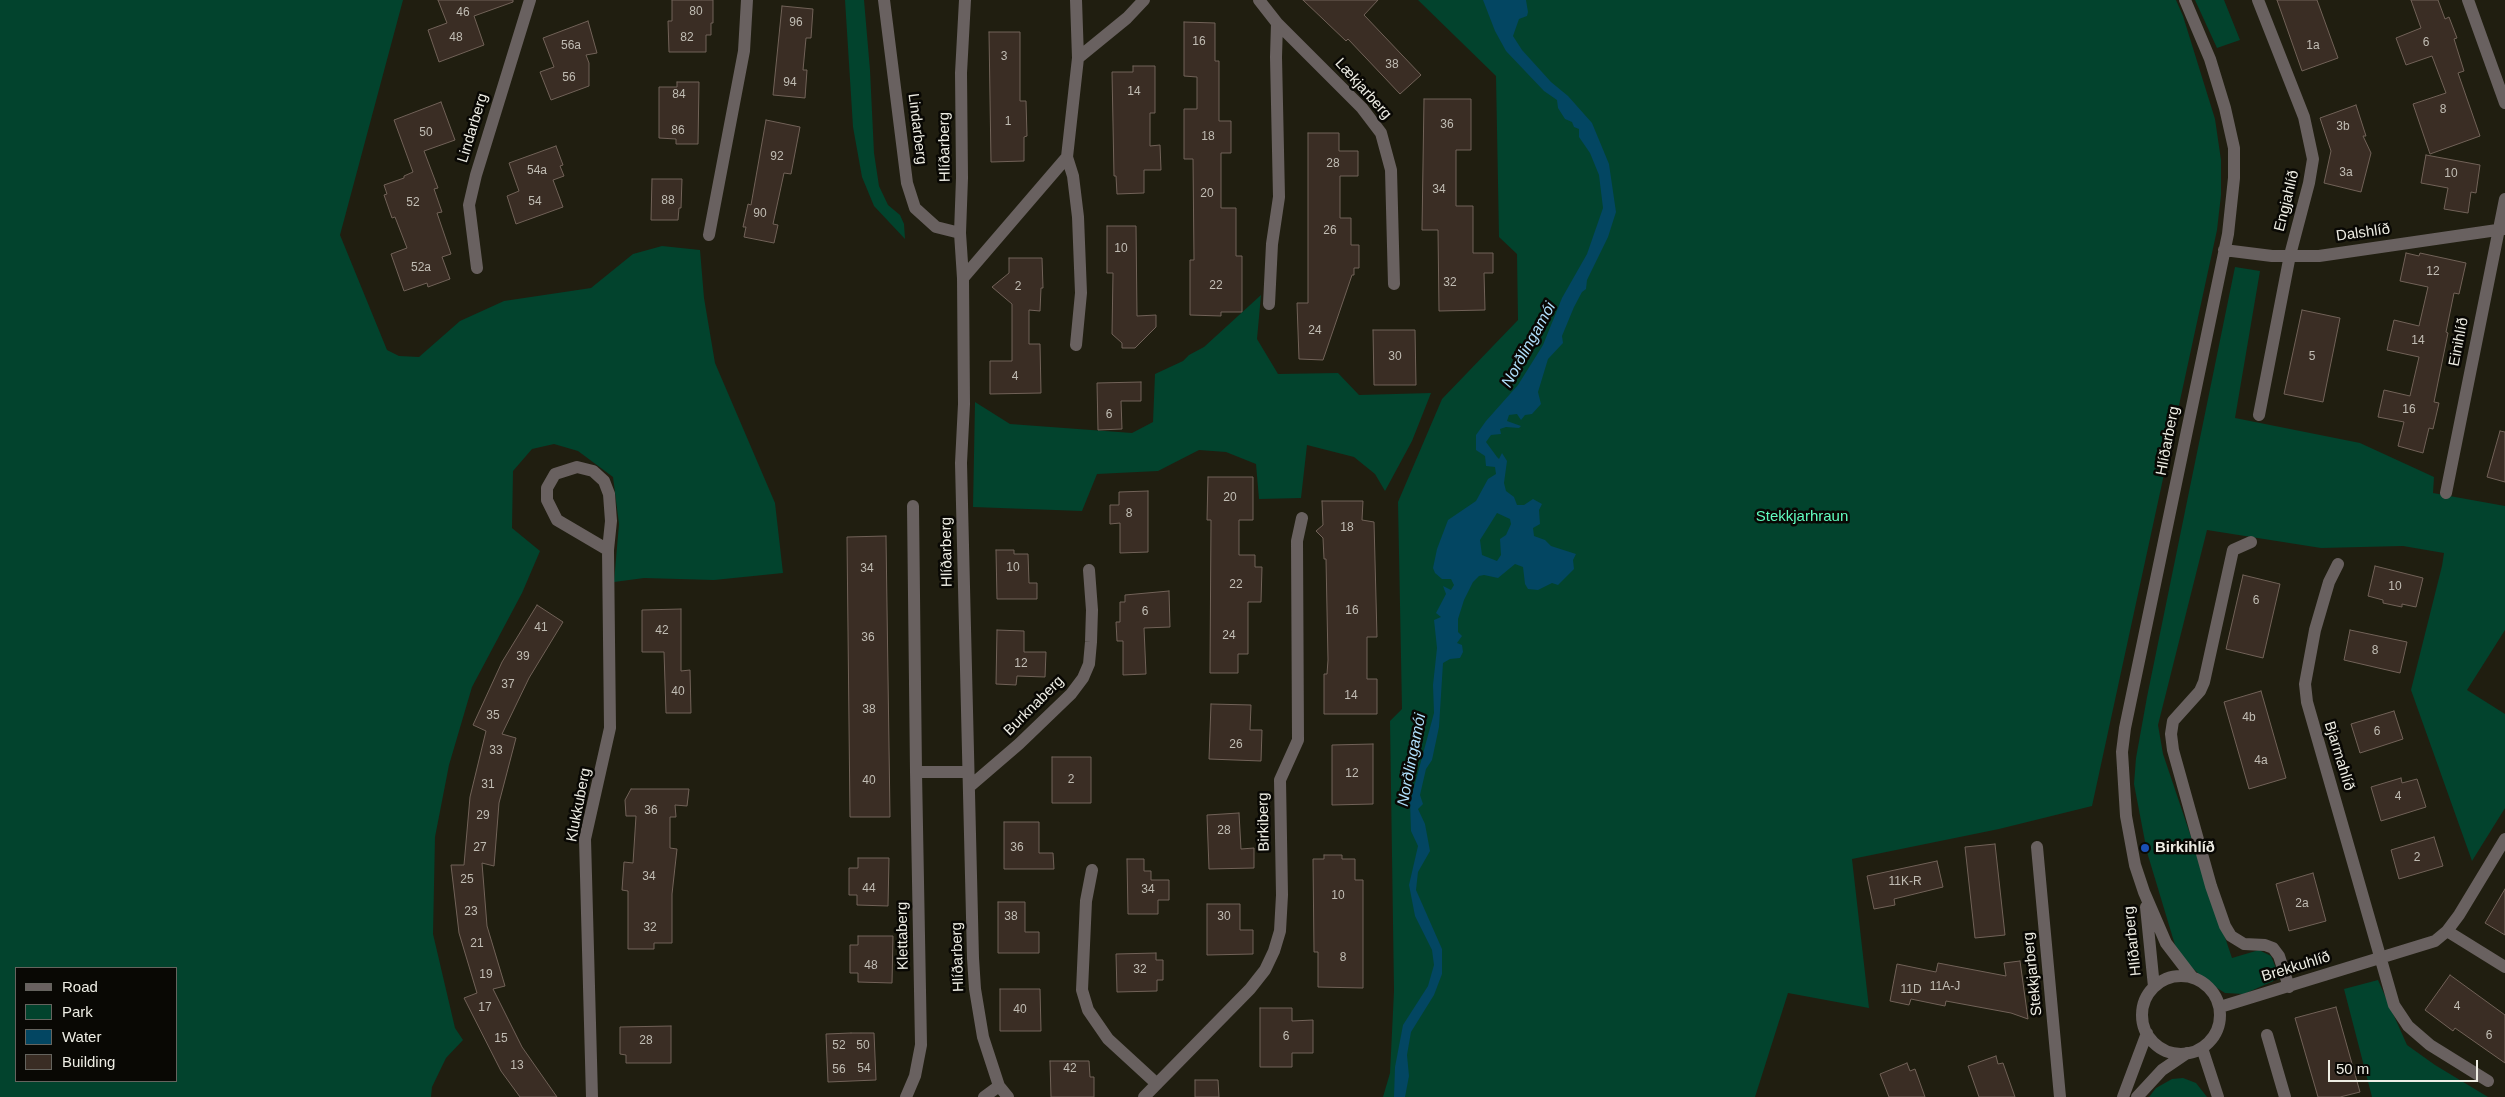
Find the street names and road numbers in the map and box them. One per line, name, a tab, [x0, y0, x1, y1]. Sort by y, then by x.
street label: Lækjarberg	[1331, 55, 1395, 123]
street label: Lindarberg	[454, 91, 492, 165]
street label: Lindarberg	[904, 92, 930, 166]
street label: Hlíðarberg	[935, 112, 955, 182]
street label: Engjahlíð	[2271, 168, 2303, 234]
street label: Dalshlíð	[2335, 220, 2391, 246]
street label: Einihlíð	[2445, 316, 2473, 368]
street label: Hlíðarberg	[2152, 405, 2184, 477]
street label: Hlíðarberg	[937, 517, 957, 587]
street label: Burknaberg	[1000, 672, 1068, 740]
street label: Bjarmahlíð	[2320, 719, 2358, 793]
street label: Klukkuberg	[563, 766, 595, 844]
street label: Birkiberg	[1254, 792, 1274, 852]
street label: Klettaberg	[893, 902, 913, 970]
street label: Hlíðarberg	[2120, 905, 2146, 977]
street label: Hlíðarberg	[948, 922, 968, 992]
street label: Stekkjarberg	[2020, 931, 2046, 1017]
street label: Brekkuhlíð	[2259, 948, 2333, 986]

